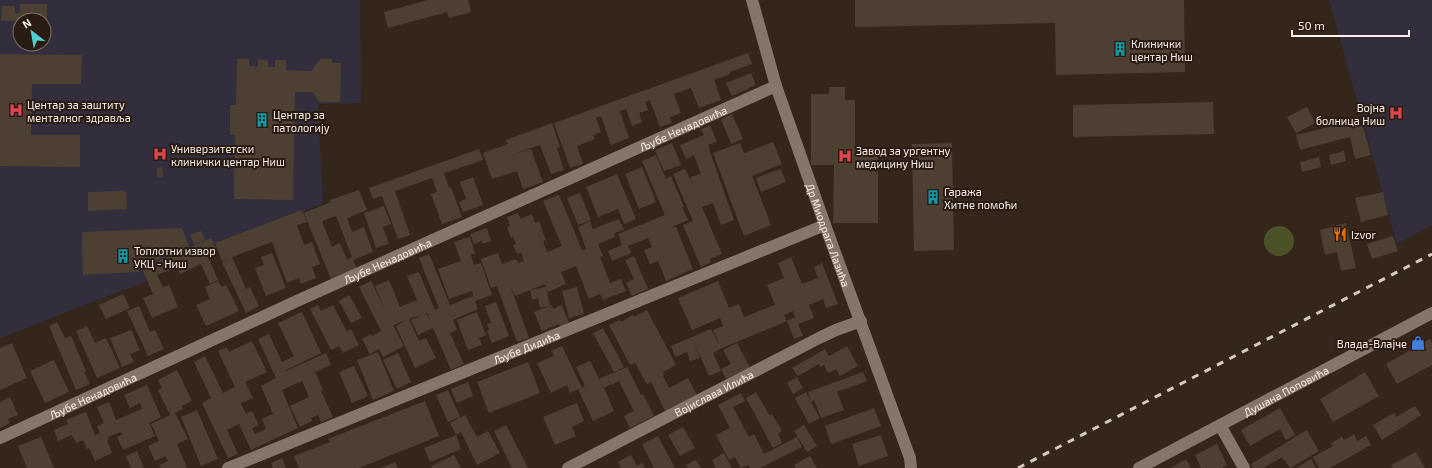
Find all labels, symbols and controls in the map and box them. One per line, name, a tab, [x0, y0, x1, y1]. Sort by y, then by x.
north arrow	[12, 12, 52, 52]
scale bar	[1292, 12, 1409, 38]
text: N	[20, 15, 33, 31]
text: 50 m	[1298, 18, 1325, 32]
place label: Клинички центар Ниш	[1131, 37, 1193, 63]
building icon: Клинички центар Ниш	[1112, 41, 1128, 57]
place label: Центар за заштиту менталног здравља	[27, 98, 131, 124]
place label: Војна болница Ниш	[1316, 101, 1385, 127]
hospital icon: Центар за заштиту менталног здравља	[8, 102, 24, 118]
street label: Љубе Ненадовића	[637, 102, 729, 153]
hospital icon: Војна болница Ниш	[1388, 105, 1404, 121]
place label: Центар за патологију	[273, 108, 330, 135]
building icon: Центар за патологију	[254, 112, 270, 128]
place label: Универзитетски клинички центар Ниш	[171, 142, 285, 168]
place label: Завод за ургентну медицину Ниш	[856, 144, 951, 171]
hospital icon: Универзитетски клинички центар Ниш	[152, 146, 168, 162]
hospital icon: Завод за ургентну медицину Ниш	[837, 148, 853, 164]
street label: Др Миодрага Лазића	[804, 181, 853, 288]
place label: Гаража Хитне помоћи	[944, 185, 1017, 211]
building icon: Гаража Хитне помоћи	[925, 189, 941, 205]
restaurant icon: Izvor	[1332, 226, 1348, 242]
place label: Izvor	[1351, 228, 1377, 241]
street label: Љубе Ненадовића	[341, 235, 433, 286]
place label: Топлотни извор УКЦ - Ниш	[134, 244, 216, 270]
building icon: Топлотни извор УКЦ - Ниш	[115, 248, 131, 264]
street label: Љубе Дидића	[491, 327, 561, 366]
shop icon: Влада-Влајче	[1410, 335, 1426, 351]
place label: Влада-Влајче	[1337, 337, 1407, 351]
street label: Душана Поповића	[1241, 363, 1331, 418]
street label: Војислава Илића	[672, 367, 755, 418]
street label: Љубе Ненадовића	[47, 370, 138, 421]

